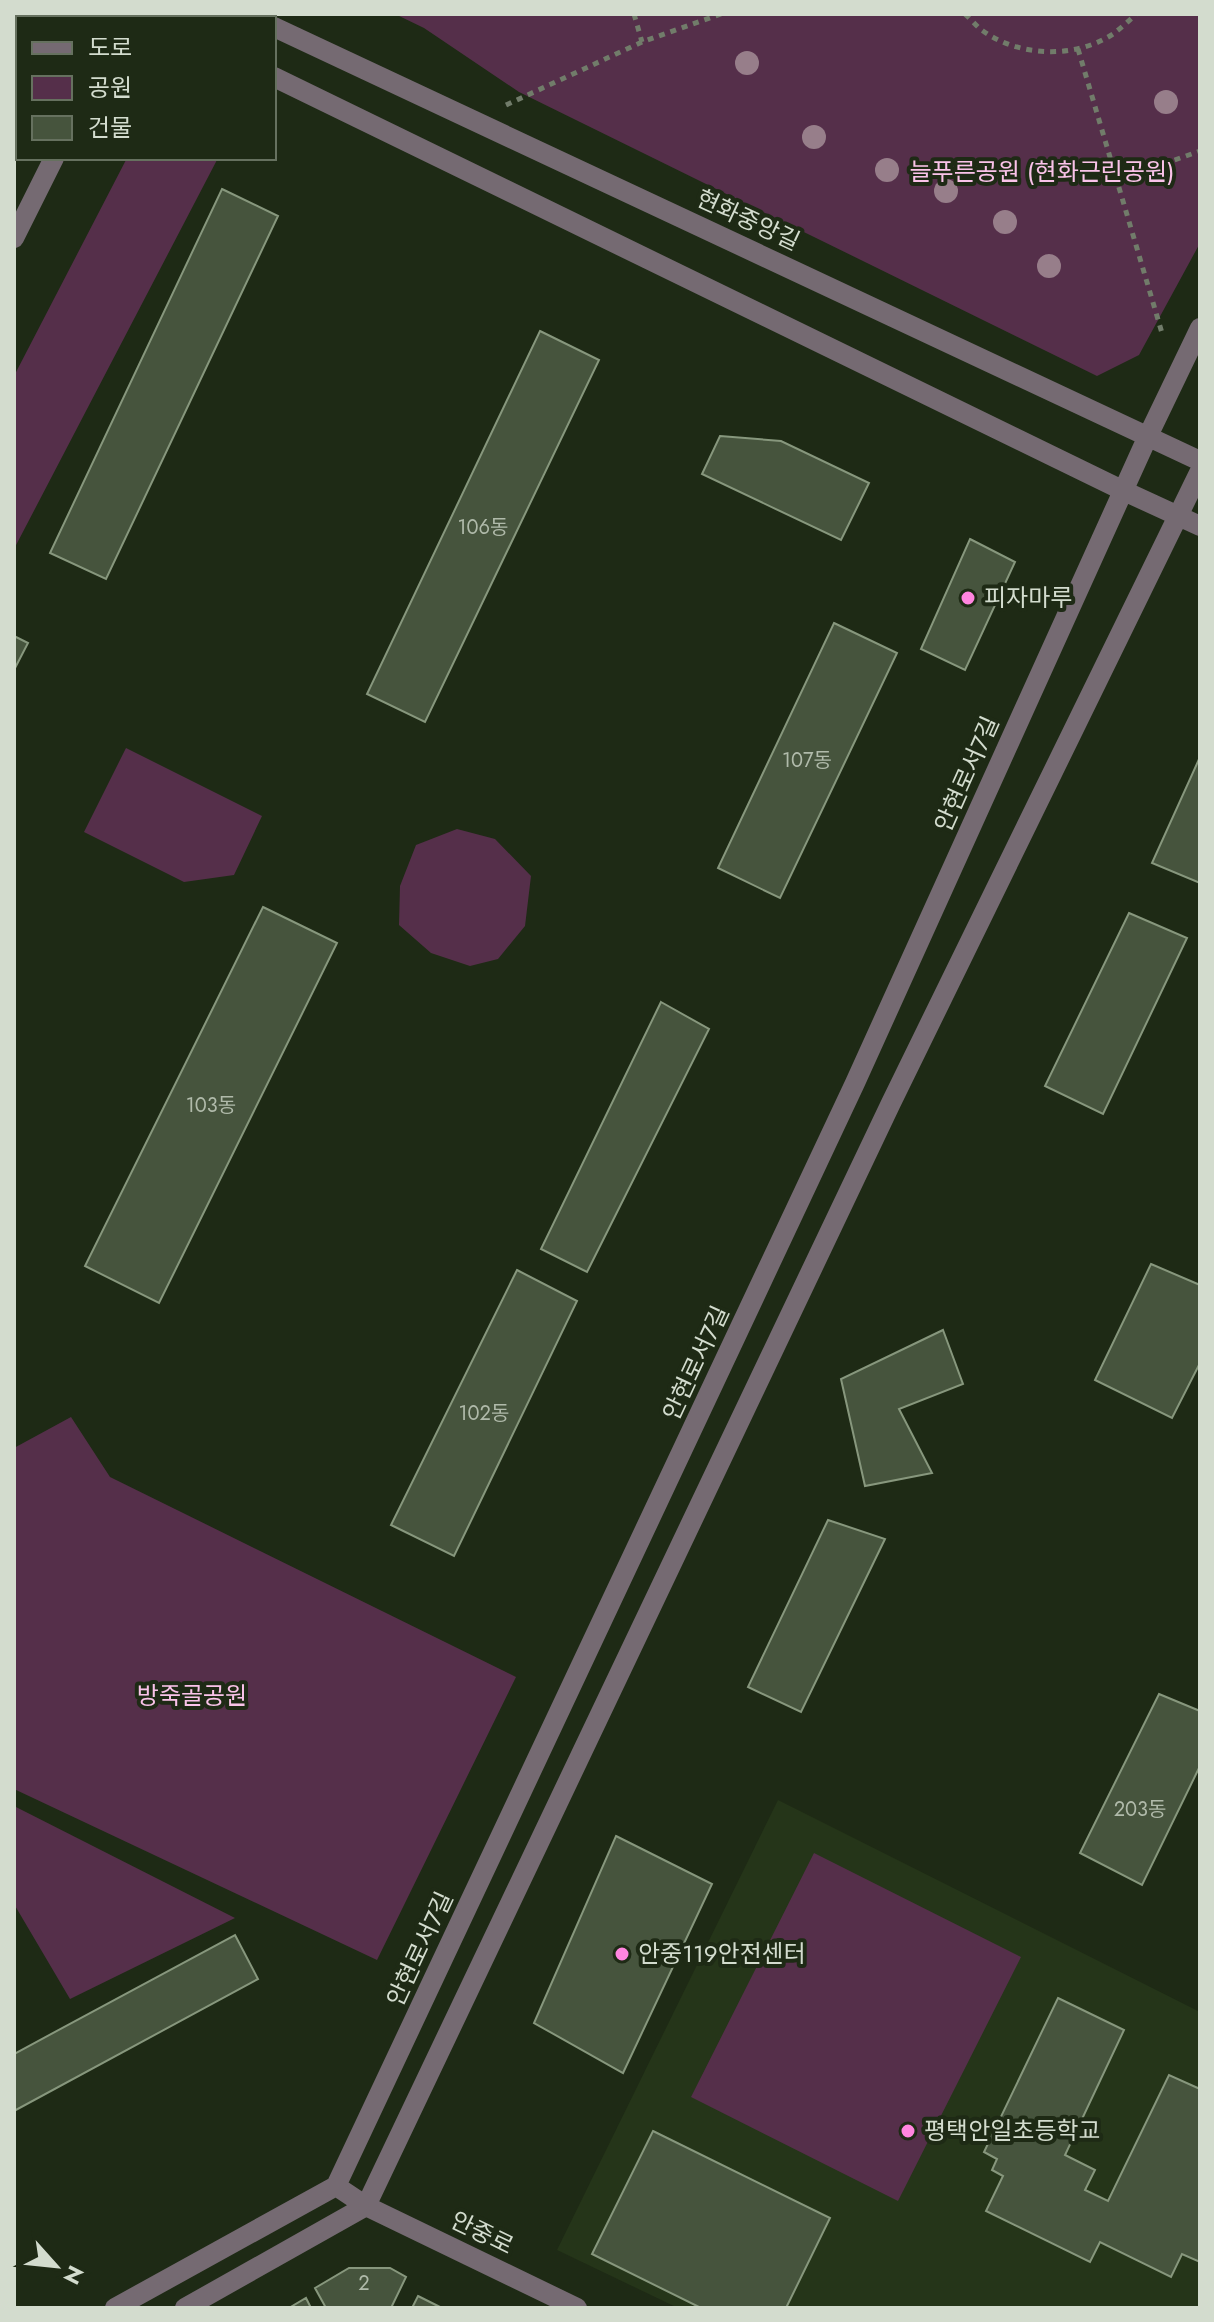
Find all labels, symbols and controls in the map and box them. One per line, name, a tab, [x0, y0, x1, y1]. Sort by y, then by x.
legend	[16, 16, 276, 160]
text: 도로	[88, 30, 132, 65]
text: 공원	[88, 70, 132, 105]
text: 건물	[88, 110, 132, 145]
park label: 늘푸른공원 (현화근린공원)	[910, 154, 1174, 189]
street label: 현화중앙길	[691, 180, 806, 259]
house number: 106동	[458, 513, 508, 542]
place label: 피자마루	[984, 580, 1072, 615]
marker: 피자마루	[959, 589, 977, 607]
street label: 안현로서7길	[926, 710, 1008, 837]
house number: 107동	[782, 746, 832, 775]
house number: 103동	[186, 1091, 236, 1120]
street label: 안현로서7길	[654, 1300, 737, 1426]
house number: 102동	[459, 1399, 509, 1428]
park label: 방죽골공원	[137, 1678, 247, 1713]
house number: 203동	[1114, 1795, 1166, 1824]
street label: 안현로서7길	[378, 1886, 461, 2012]
place label: 안중119안전센터	[638, 1936, 806, 1971]
marker: 안중119안전센터	[613, 1945, 631, 1963]
place label: 평택안일초등학교	[924, 2113, 1101, 2148]
marker: 평택안일초등학교	[899, 2122, 917, 2140]
street label: 안중로	[445, 2202, 520, 2263]
north arrow	[16, 2226, 96, 2306]
text: N	[56, 2260, 92, 2290]
house number: 2	[358, 2269, 370, 2298]

